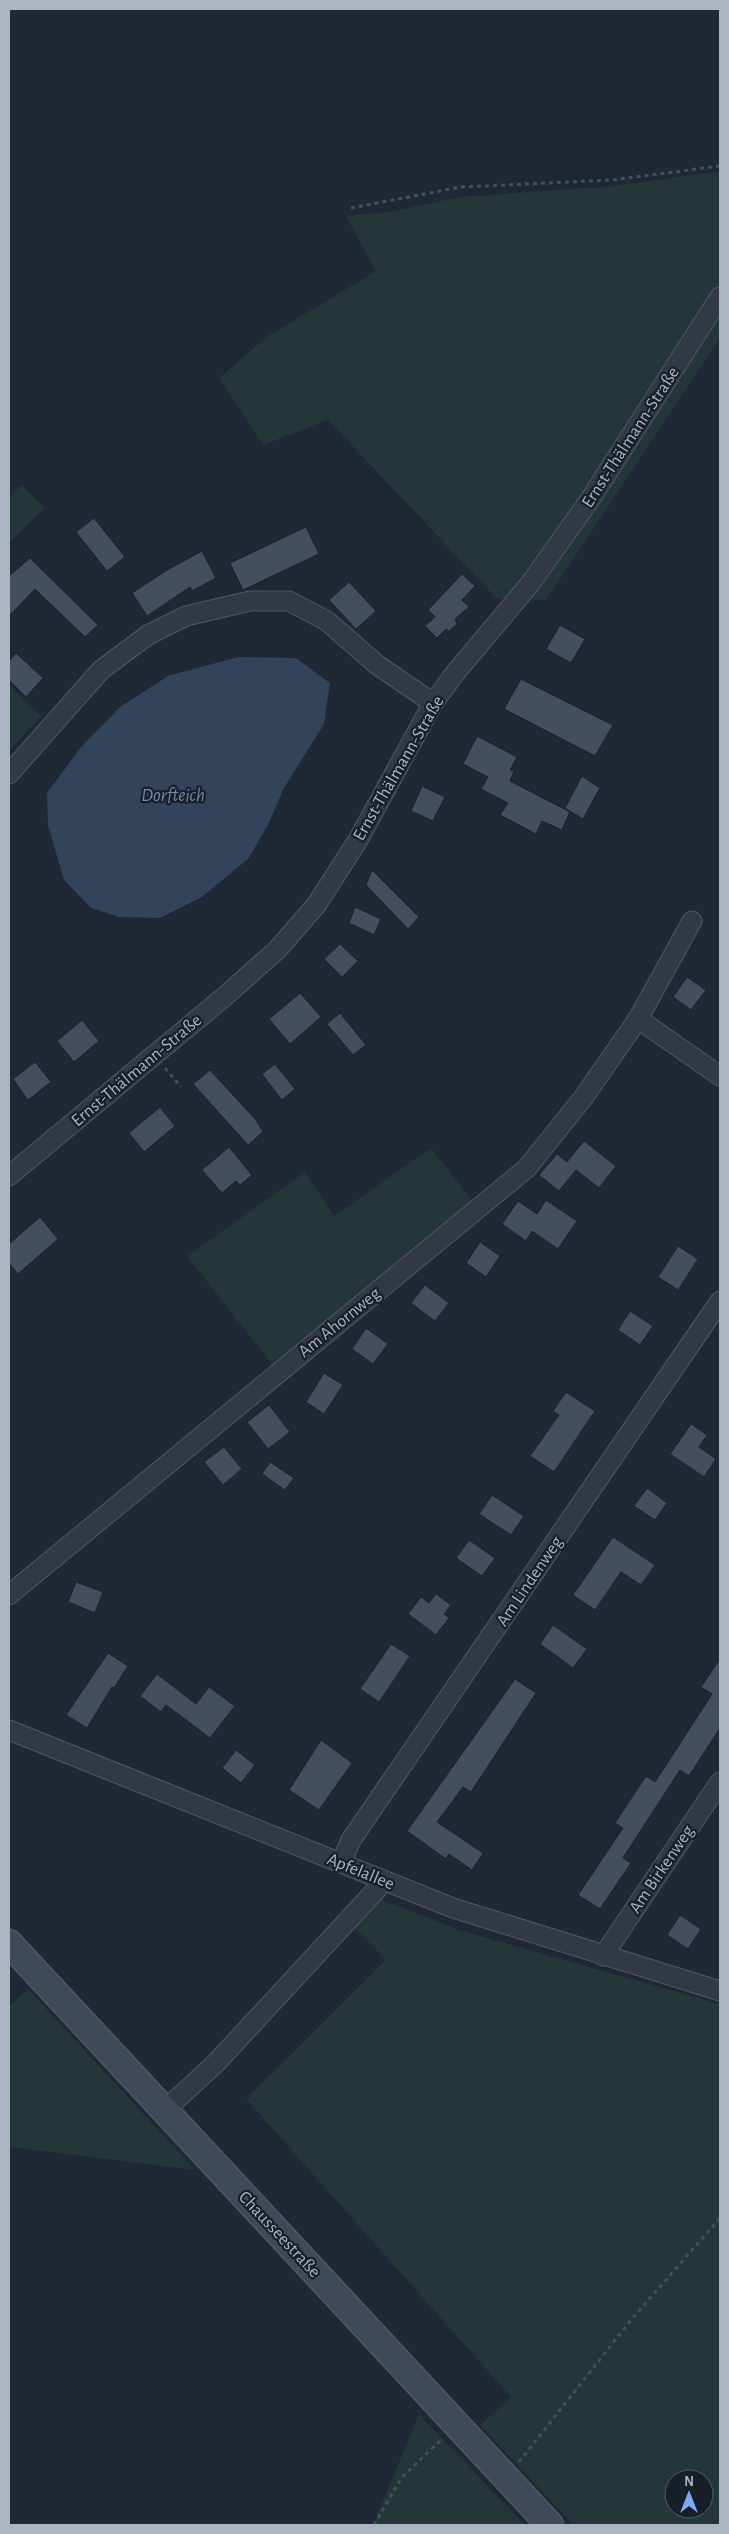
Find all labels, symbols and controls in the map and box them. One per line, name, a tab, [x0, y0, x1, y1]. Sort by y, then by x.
street label: Ernst-Thälmann-Straße	[579, 364, 683, 511]
street label: Ernst-Thälmann-Straße	[350, 693, 448, 844]
water label: Dorfteich	[141, 786, 205, 805]
street label: Ernst-Thälmann-Straße	[68, 1011, 205, 1130]
street label: Am Ahornweg	[295, 1284, 384, 1361]
street label: Am Lindenweg	[493, 1533, 567, 1630]
street label: Am Birkenweg	[626, 1822, 698, 1917]
street label: Apfelallee	[325, 1850, 397, 1893]
street label: Chausseestraße	[235, 2188, 324, 2281]
north arrow	[664, 2469, 714, 2519]
text: N	[684, 2475, 694, 2489]

